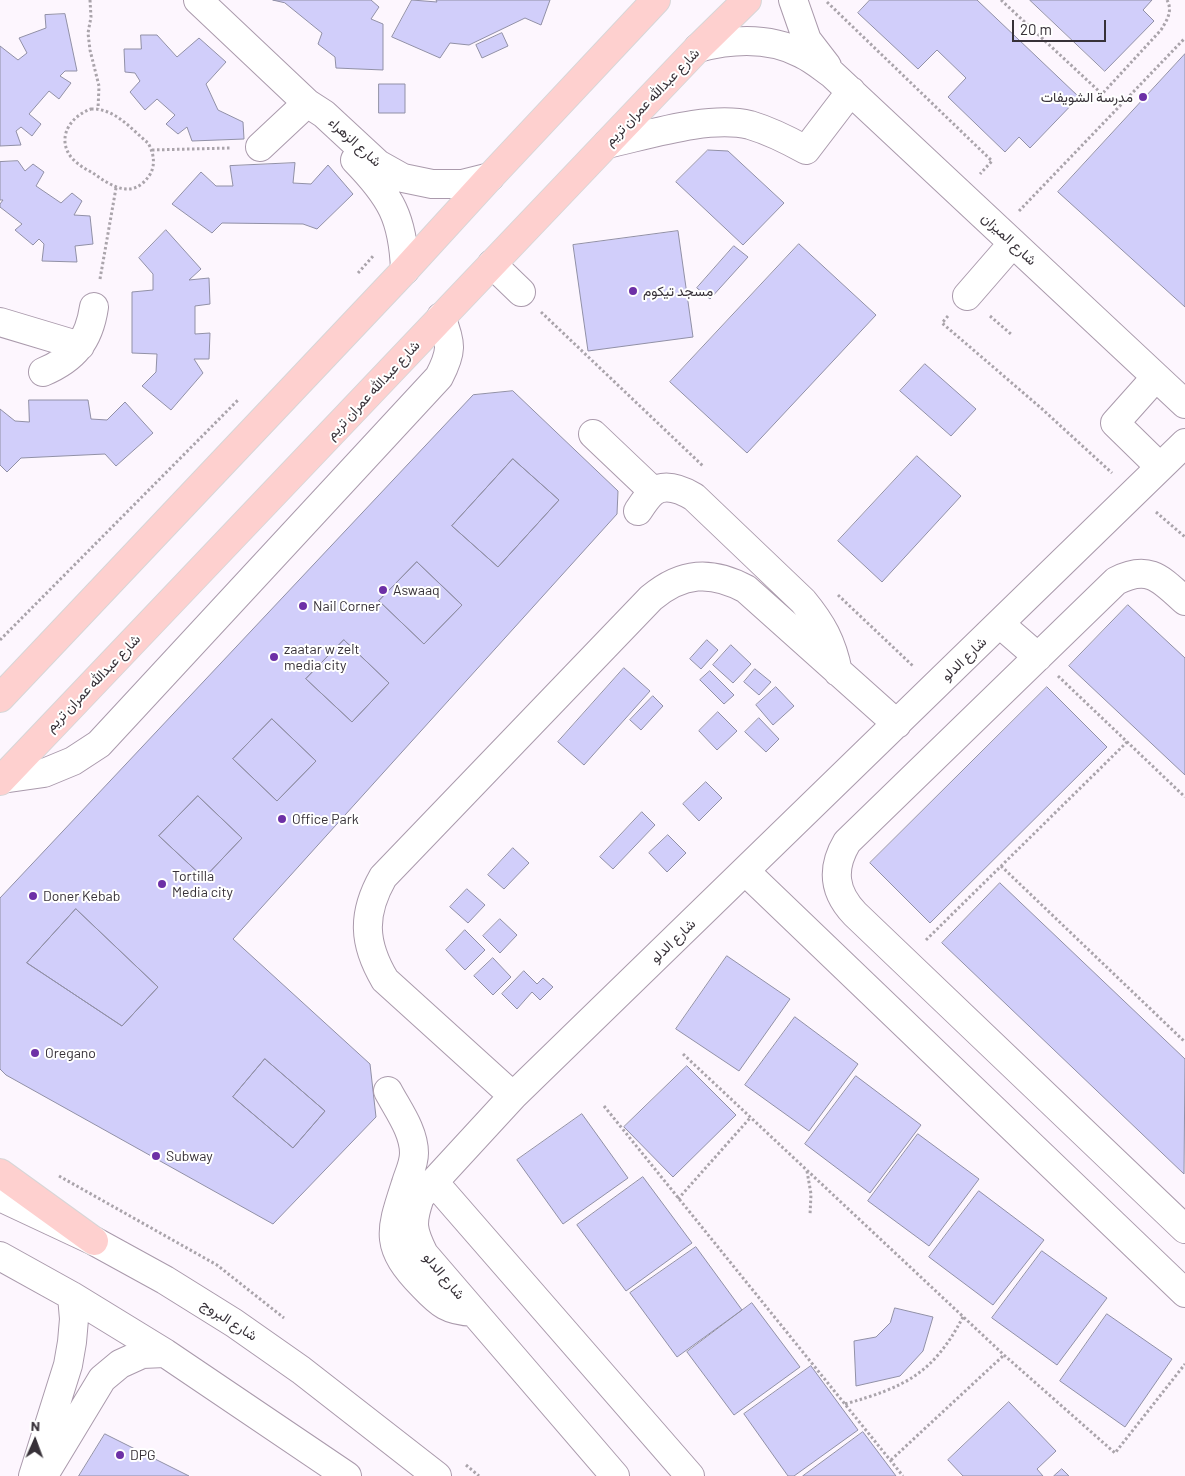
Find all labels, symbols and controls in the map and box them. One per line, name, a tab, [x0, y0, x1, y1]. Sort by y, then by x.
scale bar	[1015, 10, 1109, 42]
text: 20 m	[1020, 20, 1052, 38]
street label: شارع عبدالله عمران تريم	[601, 45, 703, 149]
place label: مدرسة الشويفات	[1041, 89, 1133, 105]
marker: مدرسة الشويفات	[1137, 91, 1149, 103]
street label: شارع الزهراء	[325, 114, 385, 170]
street label: شارع الميزان	[978, 209, 1040, 269]
place label: مسجد تيكوم	[643, 283, 713, 299]
marker: مسجد تيكوم	[627, 285, 639, 297]
street label: شارع عبدالله عمران تريم	[323, 337, 423, 443]
place label: Aswaaq	[393, 582, 440, 598]
marker: Aswaaq	[377, 584, 389, 596]
place label: Nail Corner	[313, 598, 380, 614]
marker: Nail Corner	[297, 600, 309, 612]
street label: شارع عبدالله عمران تريم	[42, 631, 144, 735]
street label: شارع الدلو	[938, 634, 990, 684]
place label: zaatar w zelt media city	[284, 641, 360, 674]
marker: zaatar w zelt media city	[268, 651, 280, 663]
place label: Office Park	[292, 811, 359, 827]
marker: Office Park	[276, 813, 288, 825]
place label: Tortilla Media city	[172, 868, 233, 900]
marker: Tortilla Media city	[156, 878, 168, 890]
place label: Doner Kebab	[43, 888, 120, 904]
marker: Doner Kebab	[27, 890, 39, 902]
street label: شارع الدلو	[647, 916, 699, 966]
place label: Oregano	[45, 1045, 96, 1061]
marker: Oregano	[29, 1047, 41, 1059]
place label: Subway	[166, 1148, 213, 1164]
marker: Subway	[150, 1150, 162, 1162]
street label: شارع الدلو	[420, 1249, 468, 1303]
street label: شارع البروج	[198, 1296, 260, 1344]
north arrow	[10, 1416, 60, 1466]
text: N	[31, 1417, 40, 1434]
place label: DPG	[130, 1447, 156, 1463]
marker: DPG	[114, 1449, 126, 1461]

